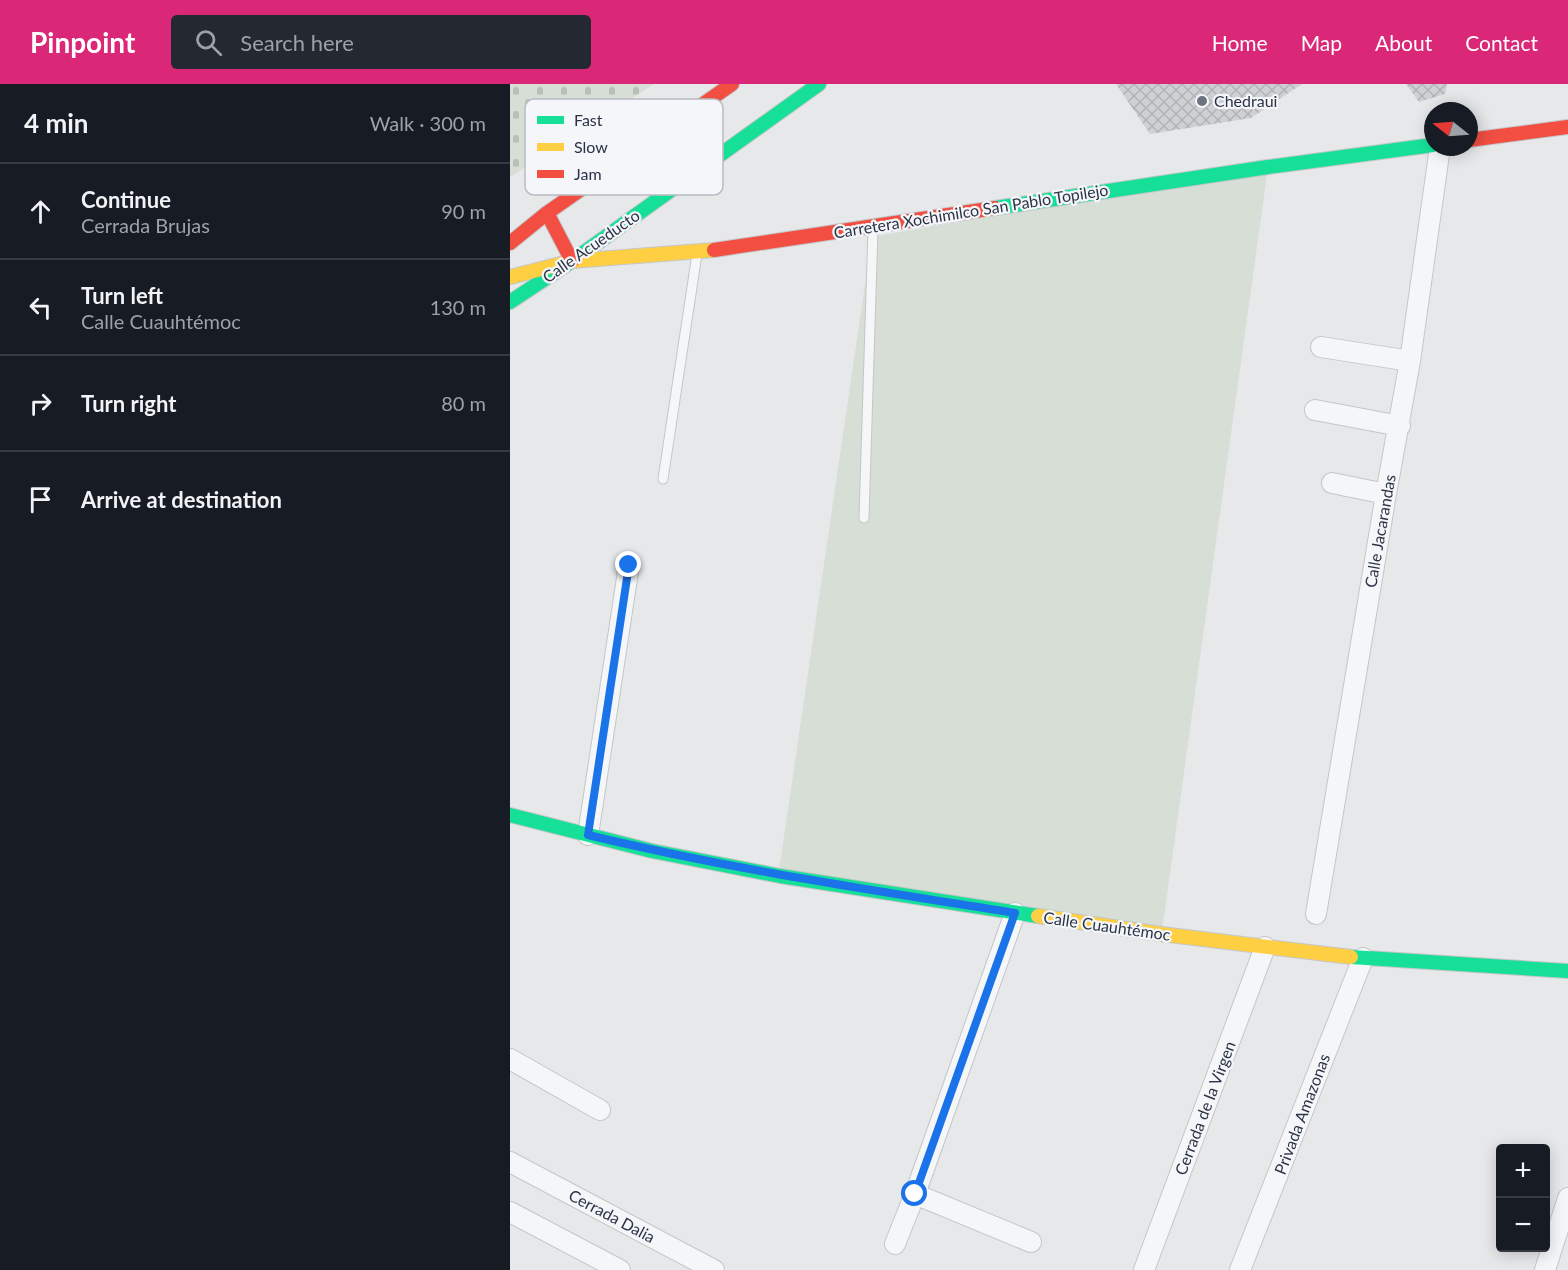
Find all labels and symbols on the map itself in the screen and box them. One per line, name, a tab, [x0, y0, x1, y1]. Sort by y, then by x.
place label: Chedraui	[1214, 91, 1277, 110]
marker: Chedraui	[1195, 94, 1209, 108]
legend	[525, 99, 723, 195]
north arrow	[1424, 102, 1478, 156]
text: Fast	[574, 110, 603, 129]
text: Slow	[574, 137, 608, 156]
text: Jam	[574, 164, 602, 183]
street label: Carretera Xochimilco San Pablo Topilejo	[832, 179, 1110, 242]
street label: Calle Acueducto	[539, 205, 643, 286]
street label: Calle Jacarandas	[1360, 473, 1399, 589]
route end	[615, 551, 641, 577]
street label: Calle Cuauhtémoc	[1042, 907, 1172, 944]
street label: Cerrada de la Virgen	[1170, 1038, 1239, 1178]
street label: Privada Amazonas	[1270, 1051, 1333, 1177]
route start	[901, 1180, 927, 1206]
street label: Cerrada Dalia	[566, 1185, 659, 1246]

